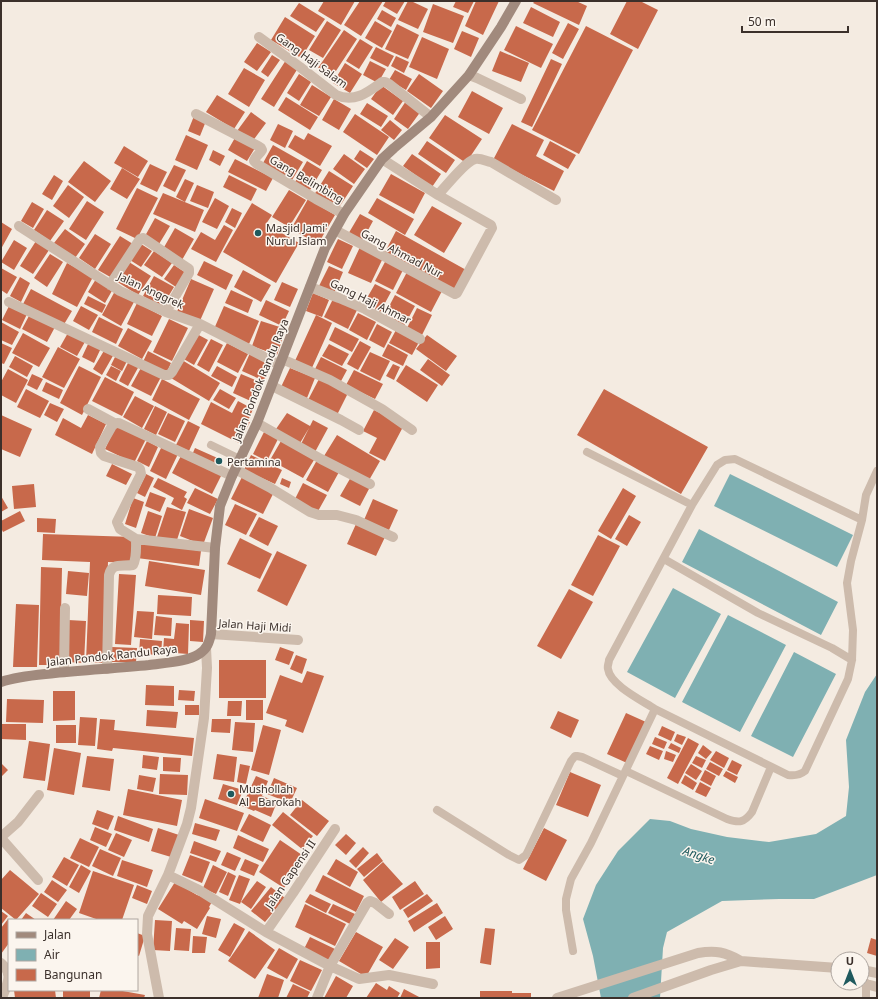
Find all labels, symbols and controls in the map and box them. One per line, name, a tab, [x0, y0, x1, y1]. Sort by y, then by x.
scale bar	[742, 8, 848, 34]
text: 50 m	[748, 13, 776, 30]
street label: Gang Haji Salam	[273, 29, 351, 91]
street label: Gang Belimbing	[267, 152, 347, 206]
place label: Masjid Jami' Nurul Islam	[266, 220, 328, 248]
street label: Gang Ahmad Nur	[359, 225, 446, 281]
marker: Masjid Jami' Nurul Islam	[253, 228, 263, 238]
street label: Jalan Anggrek	[114, 268, 187, 312]
street label: Gang Haji Ahmar	[328, 275, 414, 327]
street label: Jalan Pondok Randu Raya	[228, 316, 292, 445]
place label: Pertamina	[227, 454, 281, 469]
marker: Pertamina	[214, 456, 224, 466]
street label: Jalan Haji Midi	[217, 615, 292, 635]
street label: Jalan Pondok Randu Raya	[45, 641, 178, 669]
place label: Mushollah Al - Barokah	[239, 781, 301, 809]
marker: Mushollah Al - Barokah	[226, 789, 236, 799]
street label: Jalan Gapensi II	[261, 836, 319, 912]
water label: Angke	[680, 842, 717, 868]
legend	[8, 919, 138, 991]
text: Jalan	[43, 926, 71, 943]
text: Air	[44, 946, 60, 963]
north arrow	[830, 951, 870, 991]
text: U	[846, 953, 854, 968]
text: Bangunan	[44, 966, 102, 983]

